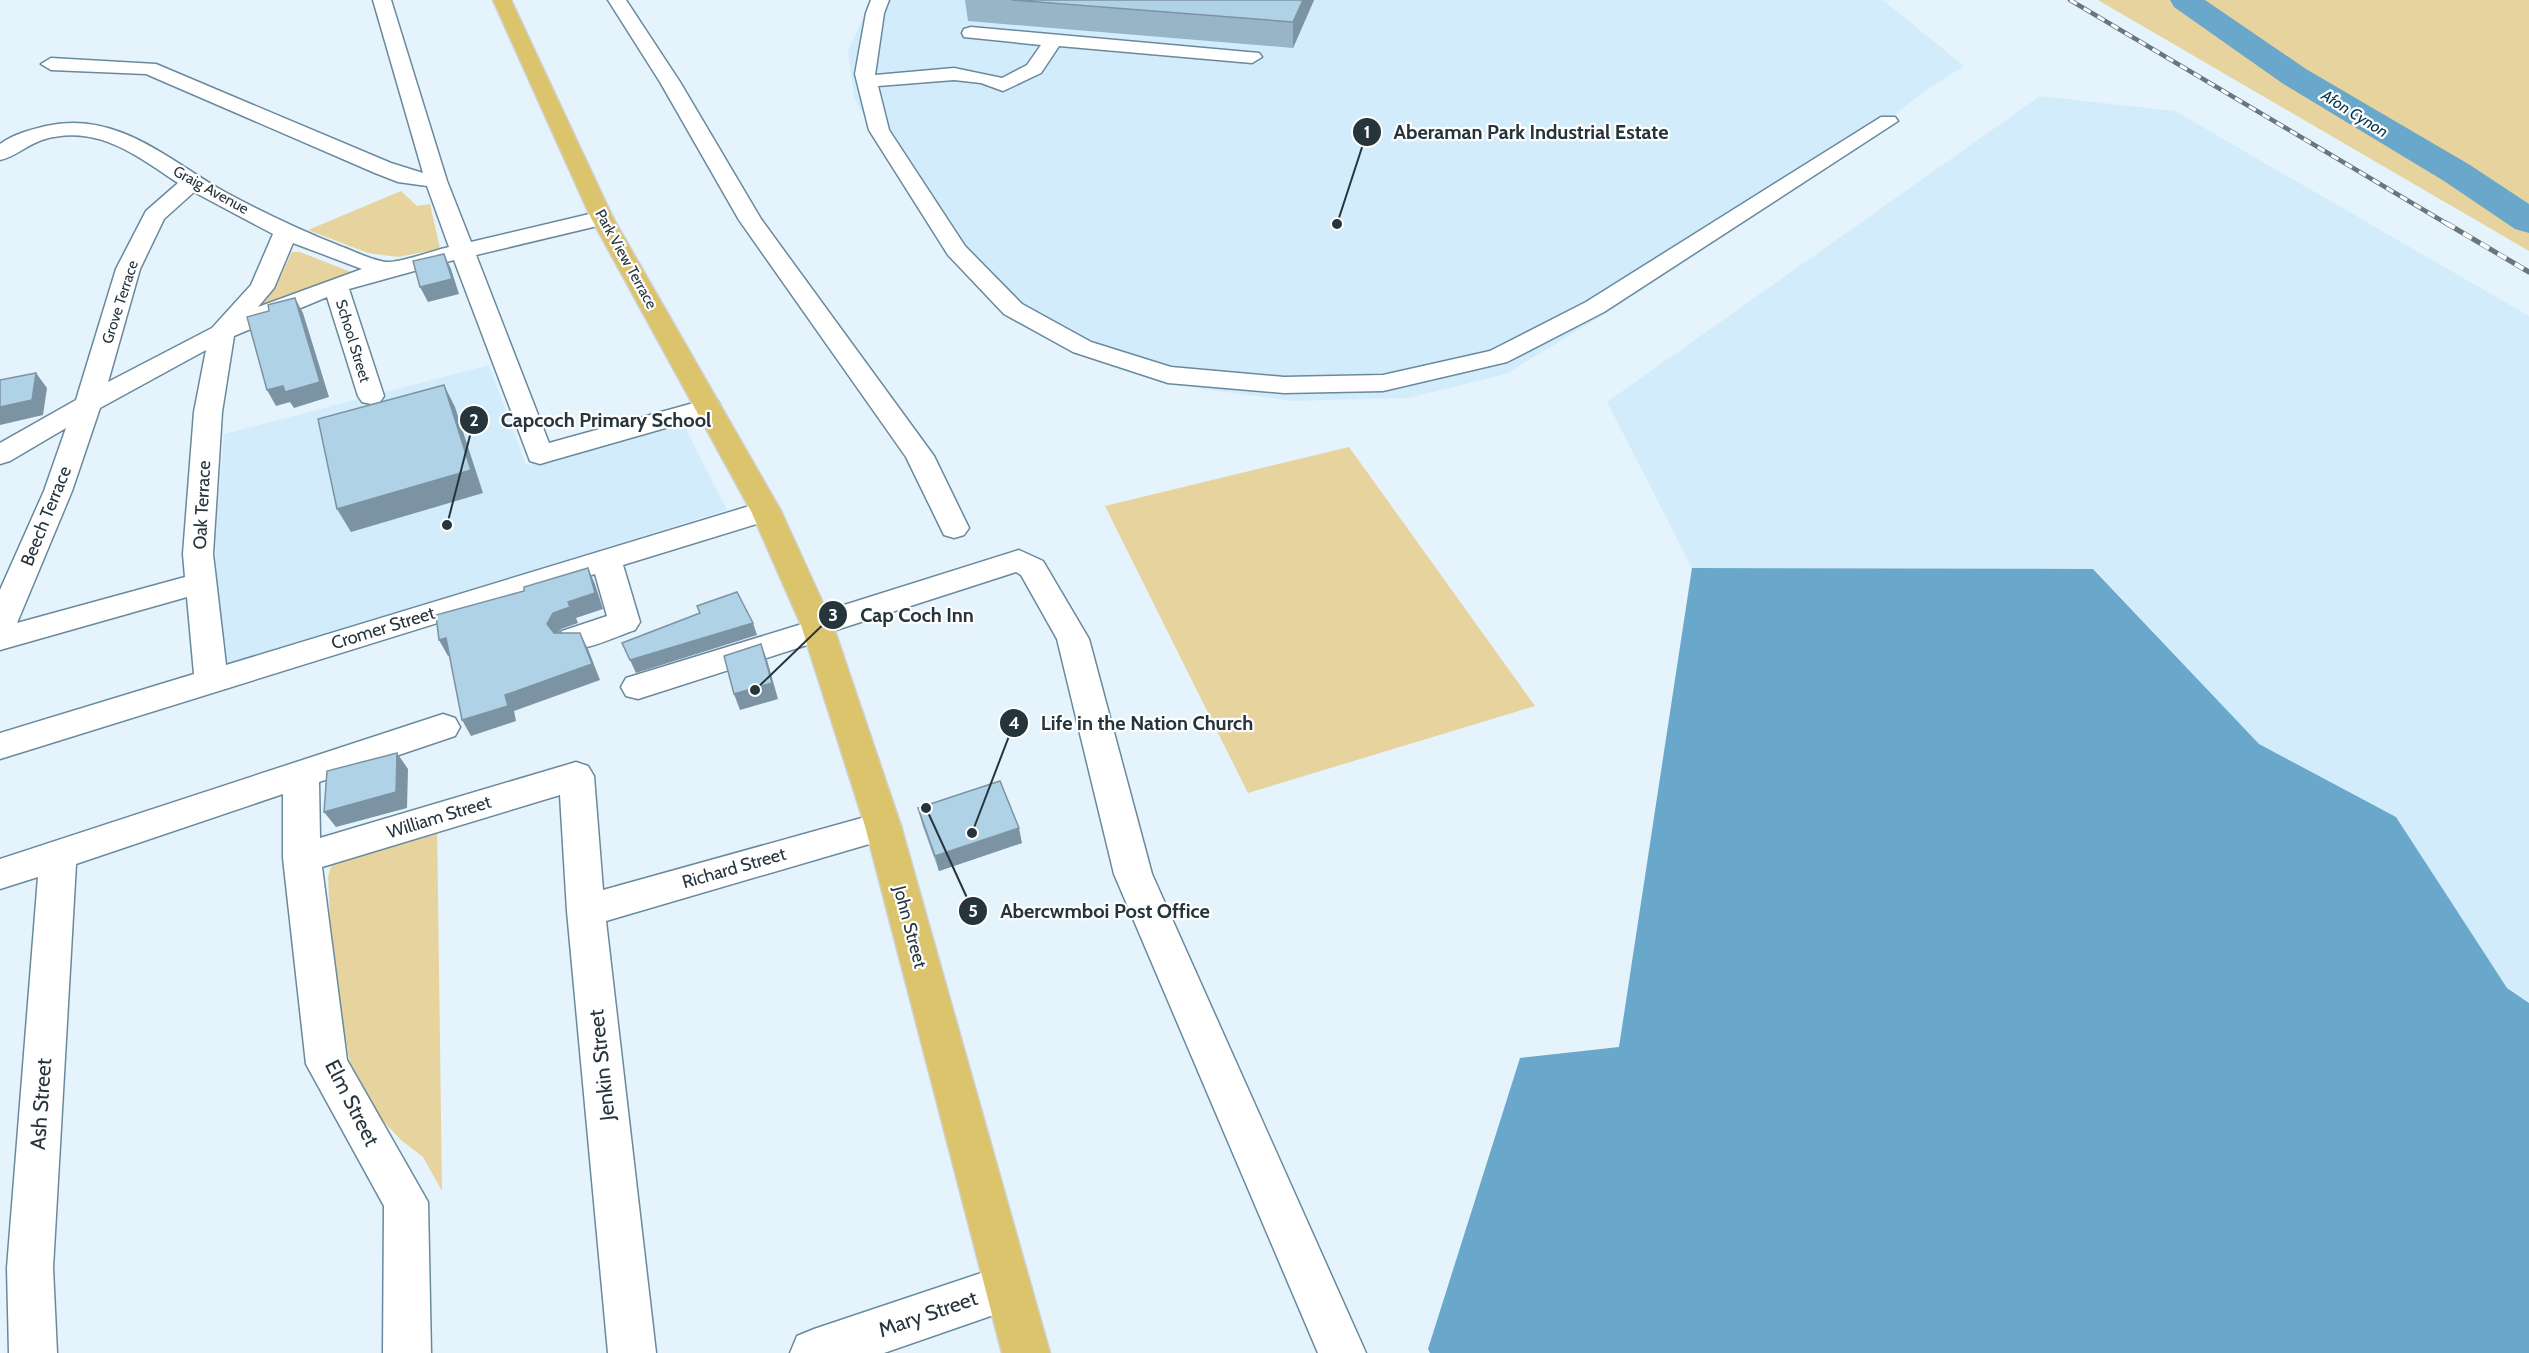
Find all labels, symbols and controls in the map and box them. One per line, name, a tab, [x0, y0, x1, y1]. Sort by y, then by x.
water label: Afon Cynon	[2317, 85, 2391, 141]
callout: Aberaman Park Industrial Estate	[1352, 113, 1681, 151]
text: Aberaman Park Industrial Estate	[1393, 120, 1669, 144]
text: 1	[1364, 121, 1370, 143]
street label: Graig Avenue	[170, 162, 252, 218]
street label: Park View Terrace	[591, 206, 661, 312]
street label: Grove Terrace	[98, 258, 142, 346]
street label: School Street	[332, 297, 374, 385]
callout: Capcoch Primary School	[459, 401, 724, 439]
text: Capcoch Primary School	[501, 408, 711, 432]
text: 2	[469, 409, 479, 431]
street label: Oak Terrace	[189, 460, 215, 550]
street label: Beech Terrace	[16, 463, 76, 569]
callout: Cap Coch Inn	[818, 596, 986, 634]
street label: Cromer Street	[328, 602, 438, 654]
text: Cap Coch Inn	[860, 603, 974, 627]
text: 3	[828, 604, 838, 626]
callout: Life in the Nation Church	[999, 704, 1265, 742]
text: Life in the Nation Church	[1041, 711, 1253, 735]
text: 4	[1008, 712, 1020, 734]
street label: William Street	[384, 791, 494, 843]
street label: Richard Street	[680, 843, 788, 893]
street label: John Street	[888, 882, 932, 971]
callout: Abercwmboi Post Office	[958, 892, 1221, 930]
text: Abercwmboi Post Office	[1000, 899, 1210, 923]
text: 5	[968, 900, 978, 922]
street label: Jenkin Street	[583, 1008, 620, 1123]
street label: Elm Street	[320, 1055, 385, 1150]
street label: Ash Street	[25, 1057, 56, 1151]
street label: Mary Street	[875, 1285, 981, 1342]

